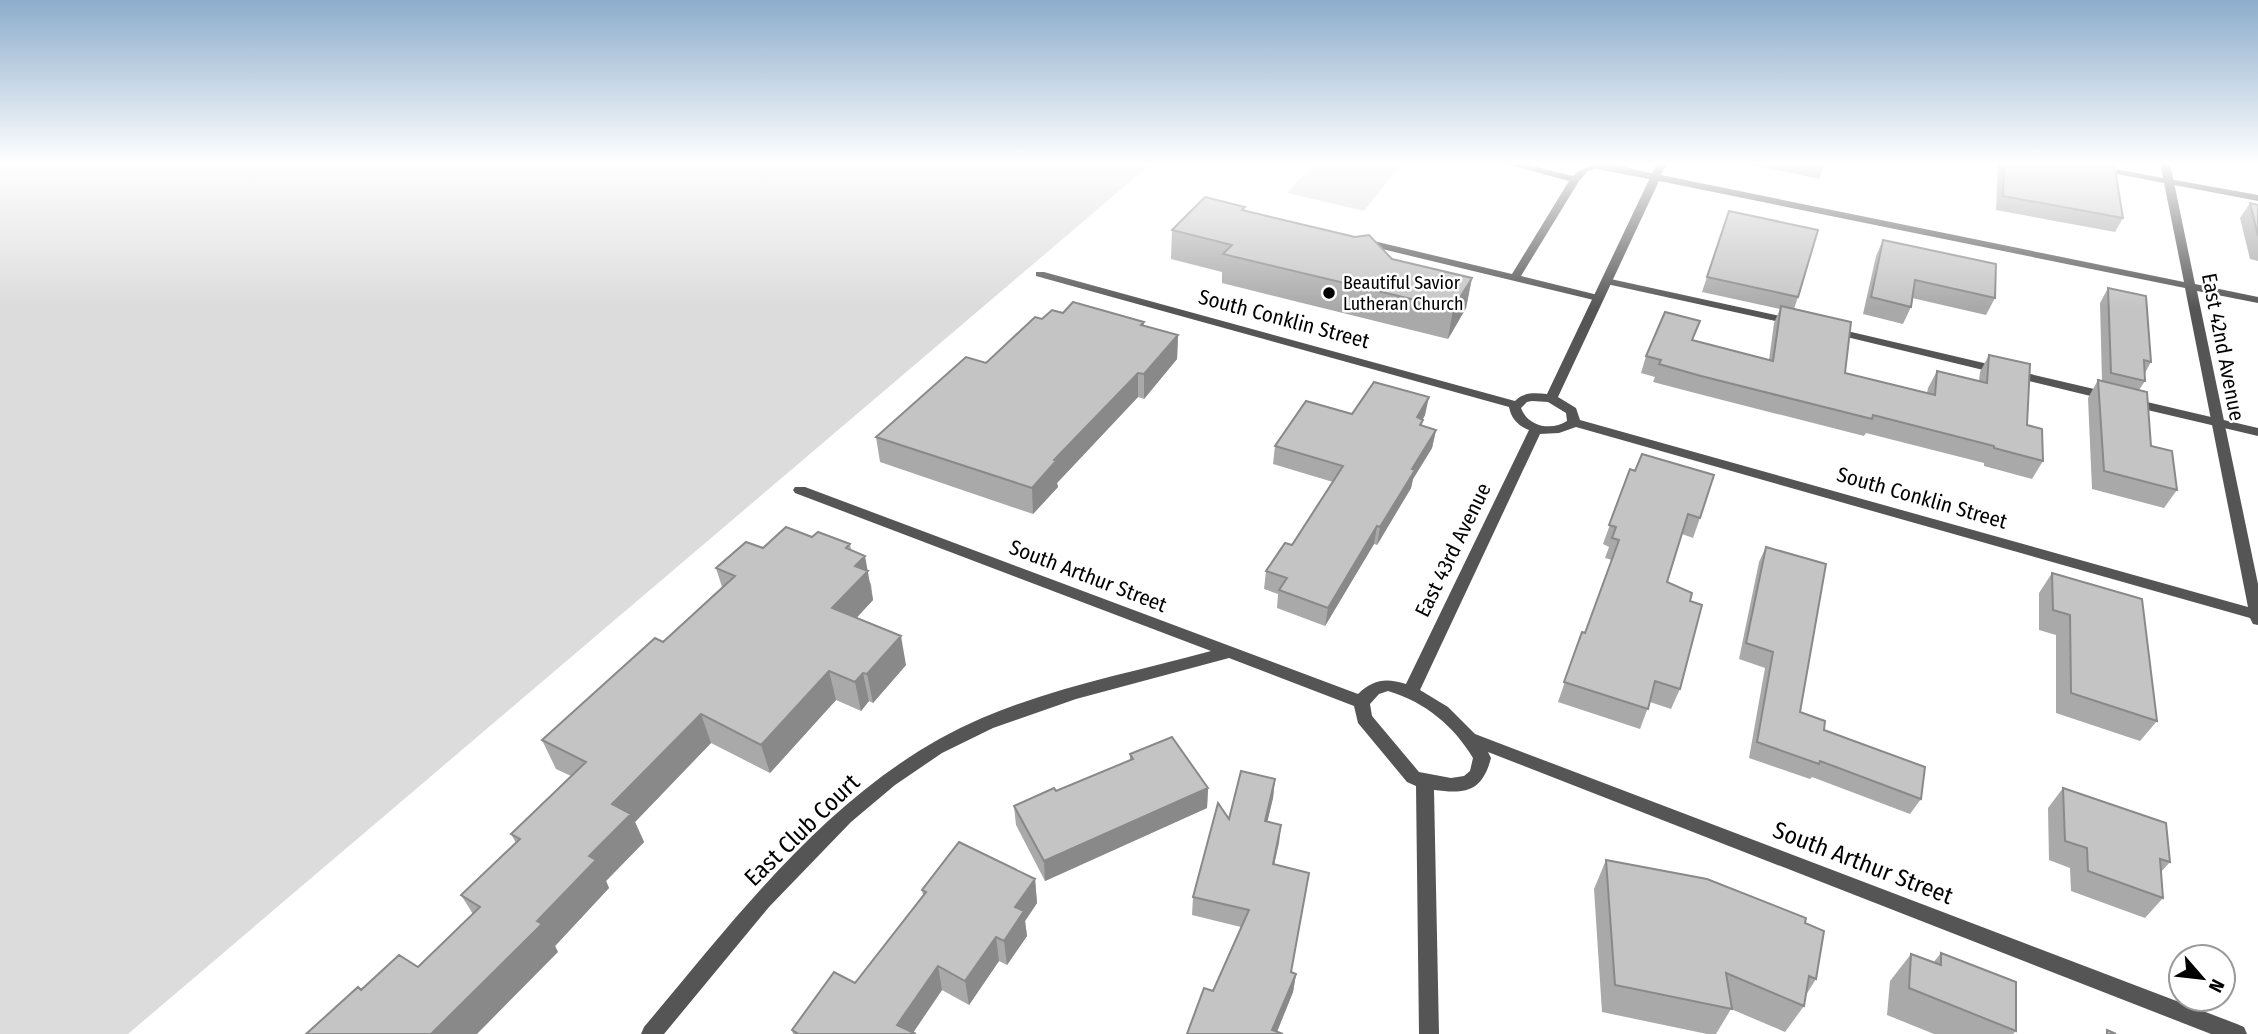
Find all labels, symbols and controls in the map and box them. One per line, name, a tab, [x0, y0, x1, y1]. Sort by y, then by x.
street label: East 42nd Avenue	[2196, 271, 2250, 423]
place label: Beautiful Savior Lutheran Church	[1343, 272, 1463, 315]
street label: South Conklin Street	[1196, 284, 1372, 354]
marker: Beautiful Savior Lutheran Church	[1321, 285, 1337, 301]
street label: South Conklin Street	[1834, 461, 2010, 535]
street label: East 43rd Avenue	[1409, 479, 1497, 621]
street label: South Arthur Street	[1006, 534, 1171, 618]
street label: East Club Court	[739, 768, 865, 892]
street label: South Arthur Street	[1769, 816, 1957, 910]
north arrow	[2167, 943, 2237, 1013]
text: N	[2204, 975, 2229, 996]

